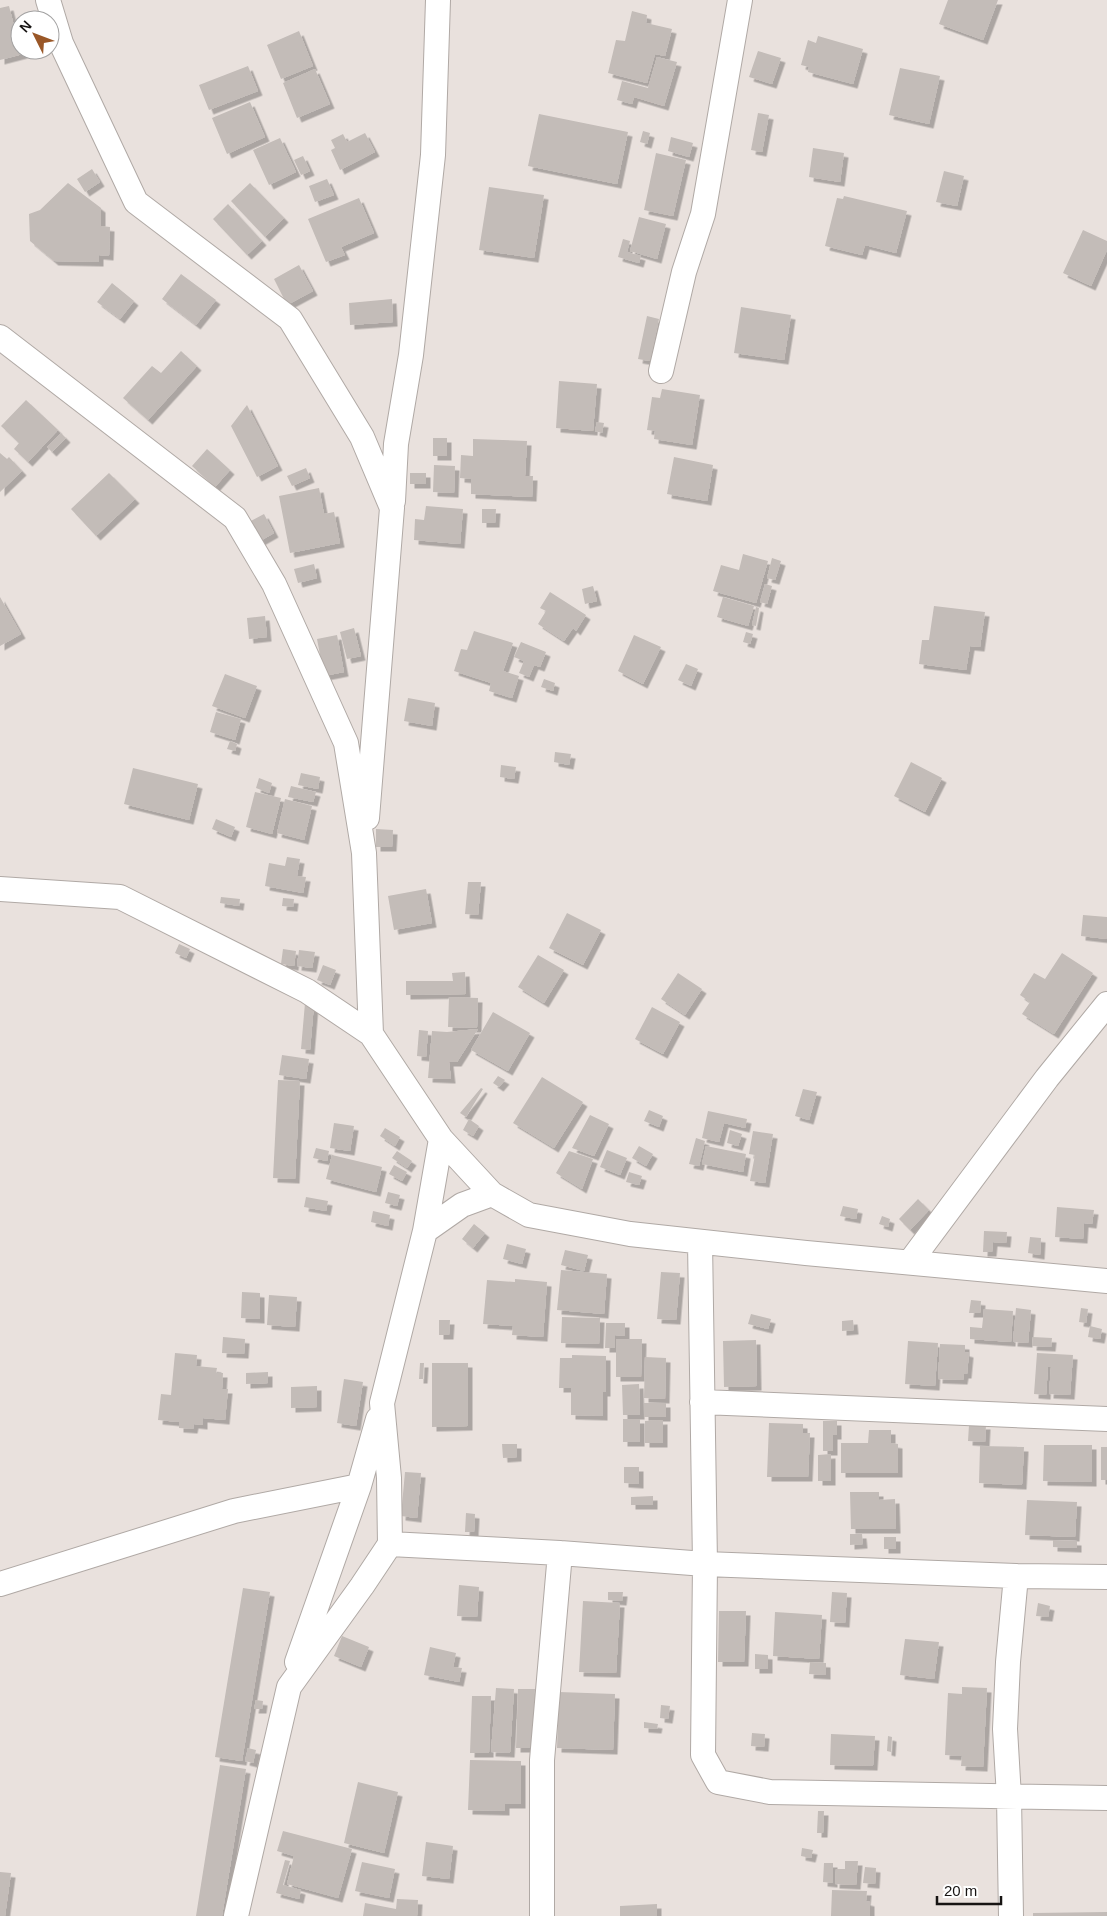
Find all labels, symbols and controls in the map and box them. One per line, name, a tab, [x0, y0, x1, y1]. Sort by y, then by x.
north arrow	[10, 10, 60, 60]
text: N	[16, 17, 35, 35]
scale bar	[937, 1874, 1001, 1906]
text: 20 m	[944, 1882, 977, 1899]

